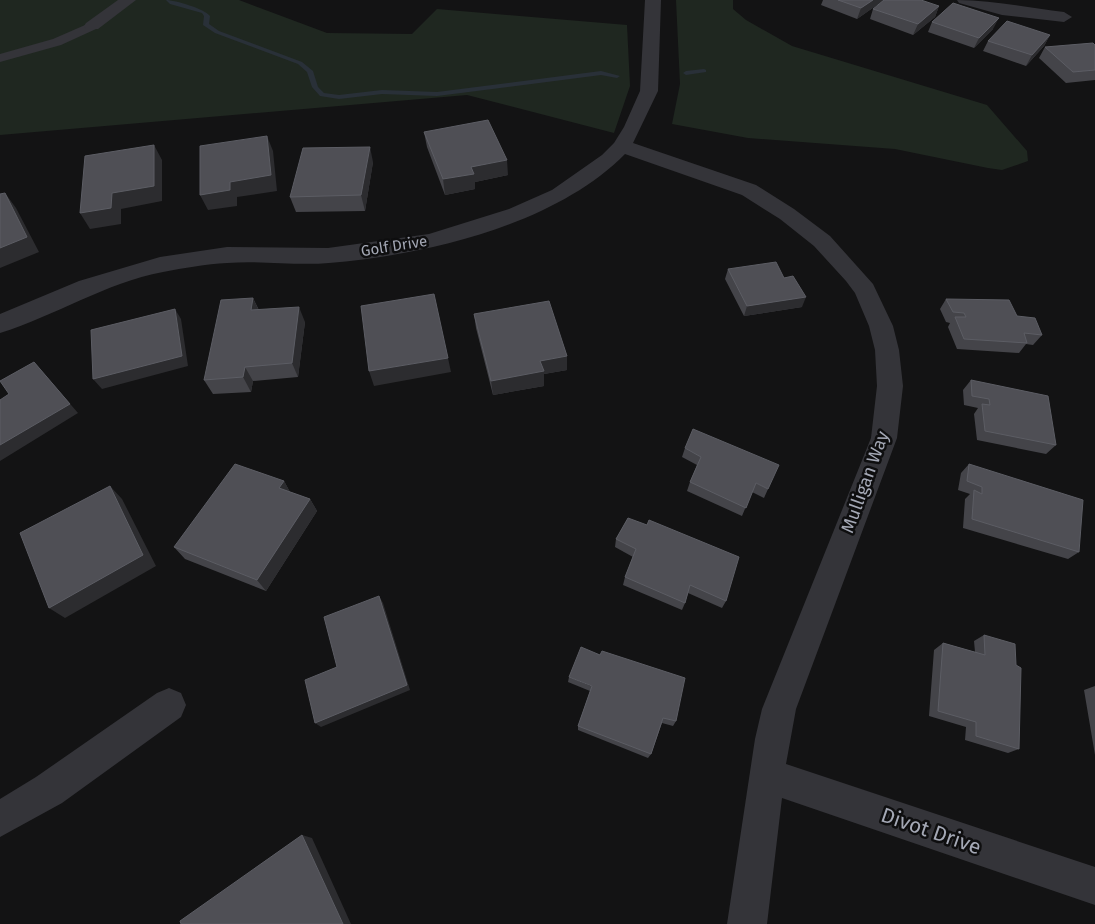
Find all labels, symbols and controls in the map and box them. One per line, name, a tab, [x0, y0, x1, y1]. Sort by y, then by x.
street label: Golf Drive	[360, 232, 428, 260]
street label: Mulligan Way	[836, 428, 894, 536]
street label: Divot Drive	[877, 802, 985, 860]

